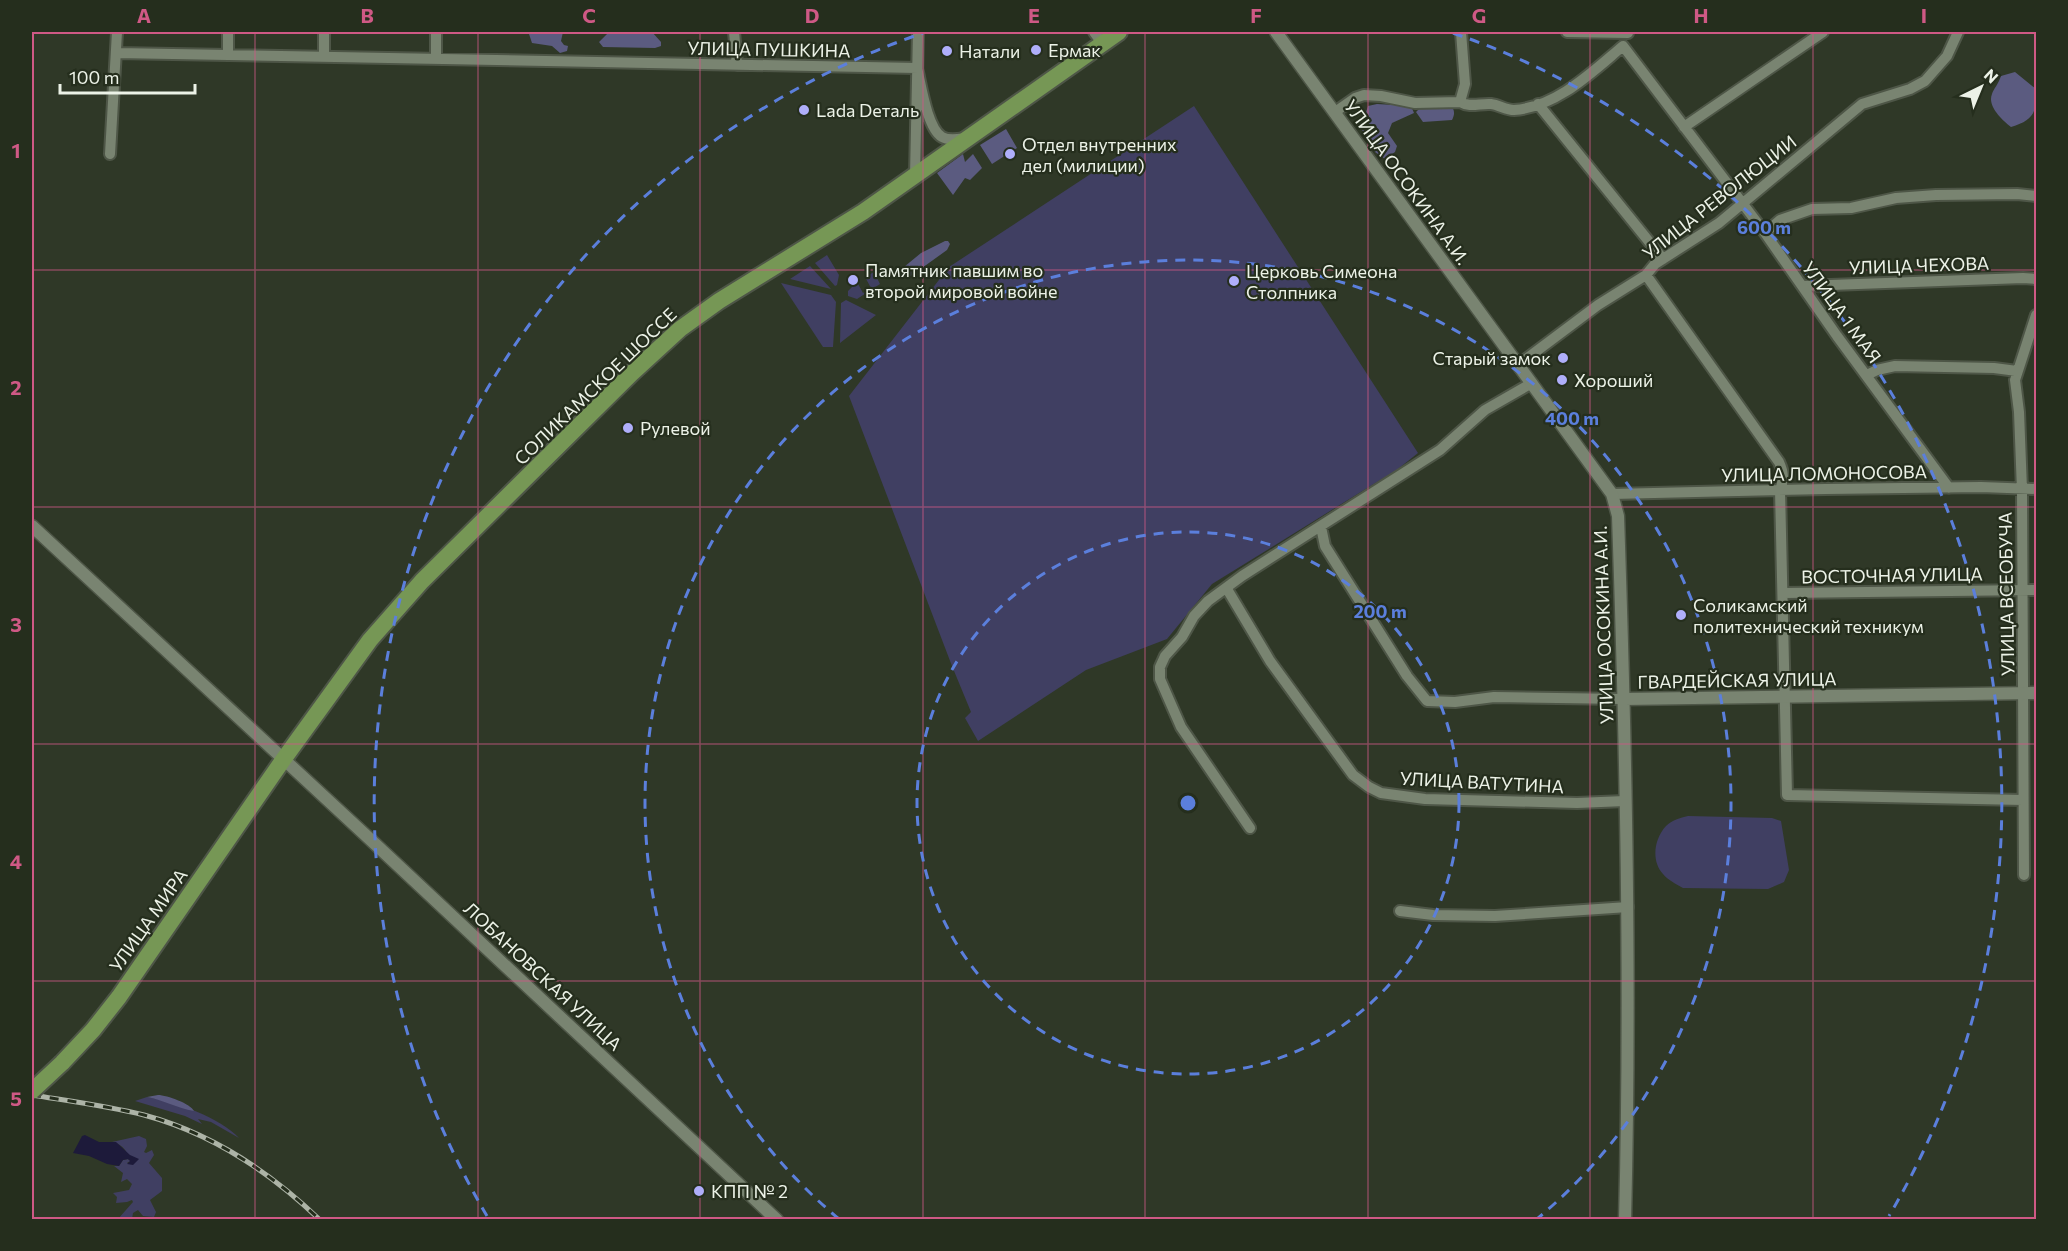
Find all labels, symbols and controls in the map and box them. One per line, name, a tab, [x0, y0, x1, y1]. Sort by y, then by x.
text: A	[137, 3, 151, 27]
text: B	[360, 3, 374, 27]
text: C	[582, 3, 596, 27]
text: D	[805, 3, 819, 27]
text: E	[1028, 3, 1040, 27]
text: F	[1250, 3, 1262, 27]
text: G	[1472, 3, 1486, 27]
text: H	[1694, 3, 1709, 27]
text: I	[1921, 3, 1927, 27]
street label: УЛИЦА ПУШКИНА	[687, 37, 851, 61]
place label: Ермак	[1048, 39, 1101, 61]
place label: Натали	[959, 40, 1020, 62]
marker: Ермак	[1029, 43, 1043, 57]
marker: Натали	[940, 44, 954, 58]
scale bar	[60, 57, 195, 95]
north arrow	[1951, 57, 2011, 117]
text: N	[1981, 65, 2002, 87]
text: 100 m	[69, 66, 119, 88]
street label: УЛИЦА ОСОКИНА А.И.	[1340, 95, 1474, 269]
place label: Lada Dеталь	[816, 99, 919, 121]
marker: Lada Dеталь	[797, 103, 811, 117]
street label: УЛИЦА РЕВОЛЮЦИИ	[1638, 130, 1800, 264]
place label: Отдел внутренних дел (милиции)	[1022, 133, 1177, 176]
text: 1	[11, 138, 21, 162]
marker: Отдел внутренних дел (милиции)	[1003, 147, 1017, 161]
text: 600 m	[1737, 216, 1791, 238]
street label: УЛИЦА ЧЕХОВА	[1848, 252, 1990, 278]
street label: УЛИЦА 1 МАЯ	[1798, 257, 1886, 367]
place label: Памятник павшим во второй мировой войне	[865, 259, 1058, 302]
place label: Церковь Симеона Столпника	[1246, 260, 1397, 303]
marker: Памятник павшим во второй мировой войне	[846, 273, 860, 287]
marker: Церковь Симеона Столпника	[1227, 274, 1241, 288]
street label: СОЛИКАМСКОЕ ШОССЕ	[509, 303, 681, 469]
place label: Старый замок	[1433, 347, 1551, 369]
marker: Старый замок	[1556, 351, 1570, 365]
place label: Хороший	[1574, 369, 1653, 391]
marker: Хороший	[1555, 373, 1569, 387]
text: 2	[10, 375, 22, 399]
text: 400 m	[1545, 407, 1599, 429]
place label: Рулевой	[640, 417, 711, 439]
marker: Рулевой	[621, 421, 635, 435]
street label: УЛИЦА ЛОМОНОСОВА	[1721, 460, 1927, 486]
street label: УЛИЦА ВСЕОБУЧА	[1994, 512, 2018, 676]
street label: УЛИЦА ОСОКИНА А.И.	[1589, 525, 1617, 725]
street label: ВОСТОЧНАЯ УЛИЦА	[1801, 562, 1983, 588]
place label: Соликамский политехнический техникум	[1693, 594, 1924, 637]
text: 200 m	[1353, 600, 1407, 622]
marker: Соликамский политехнический техникум	[1674, 608, 1688, 622]
text: 3	[10, 612, 22, 636]
street label: ГВАРДЕЙСКАЯ УЛИЦА	[1637, 667, 1837, 693]
street label: УЛИЦА ВАТУТИНА	[1399, 767, 1565, 797]
centre of rings	[1178, 793, 1198, 813]
text: 4	[10, 849, 22, 873]
street label: УЛИЦА МИРА	[104, 864, 192, 976]
street label: ЛОБАНОВСКАЯ УЛИЦА	[460, 897, 626, 1055]
text: 5	[10, 1086, 22, 1110]
place label: КПП № 2	[711, 1180, 788, 1202]
marker: КПП № 2	[692, 1184, 706, 1198]

